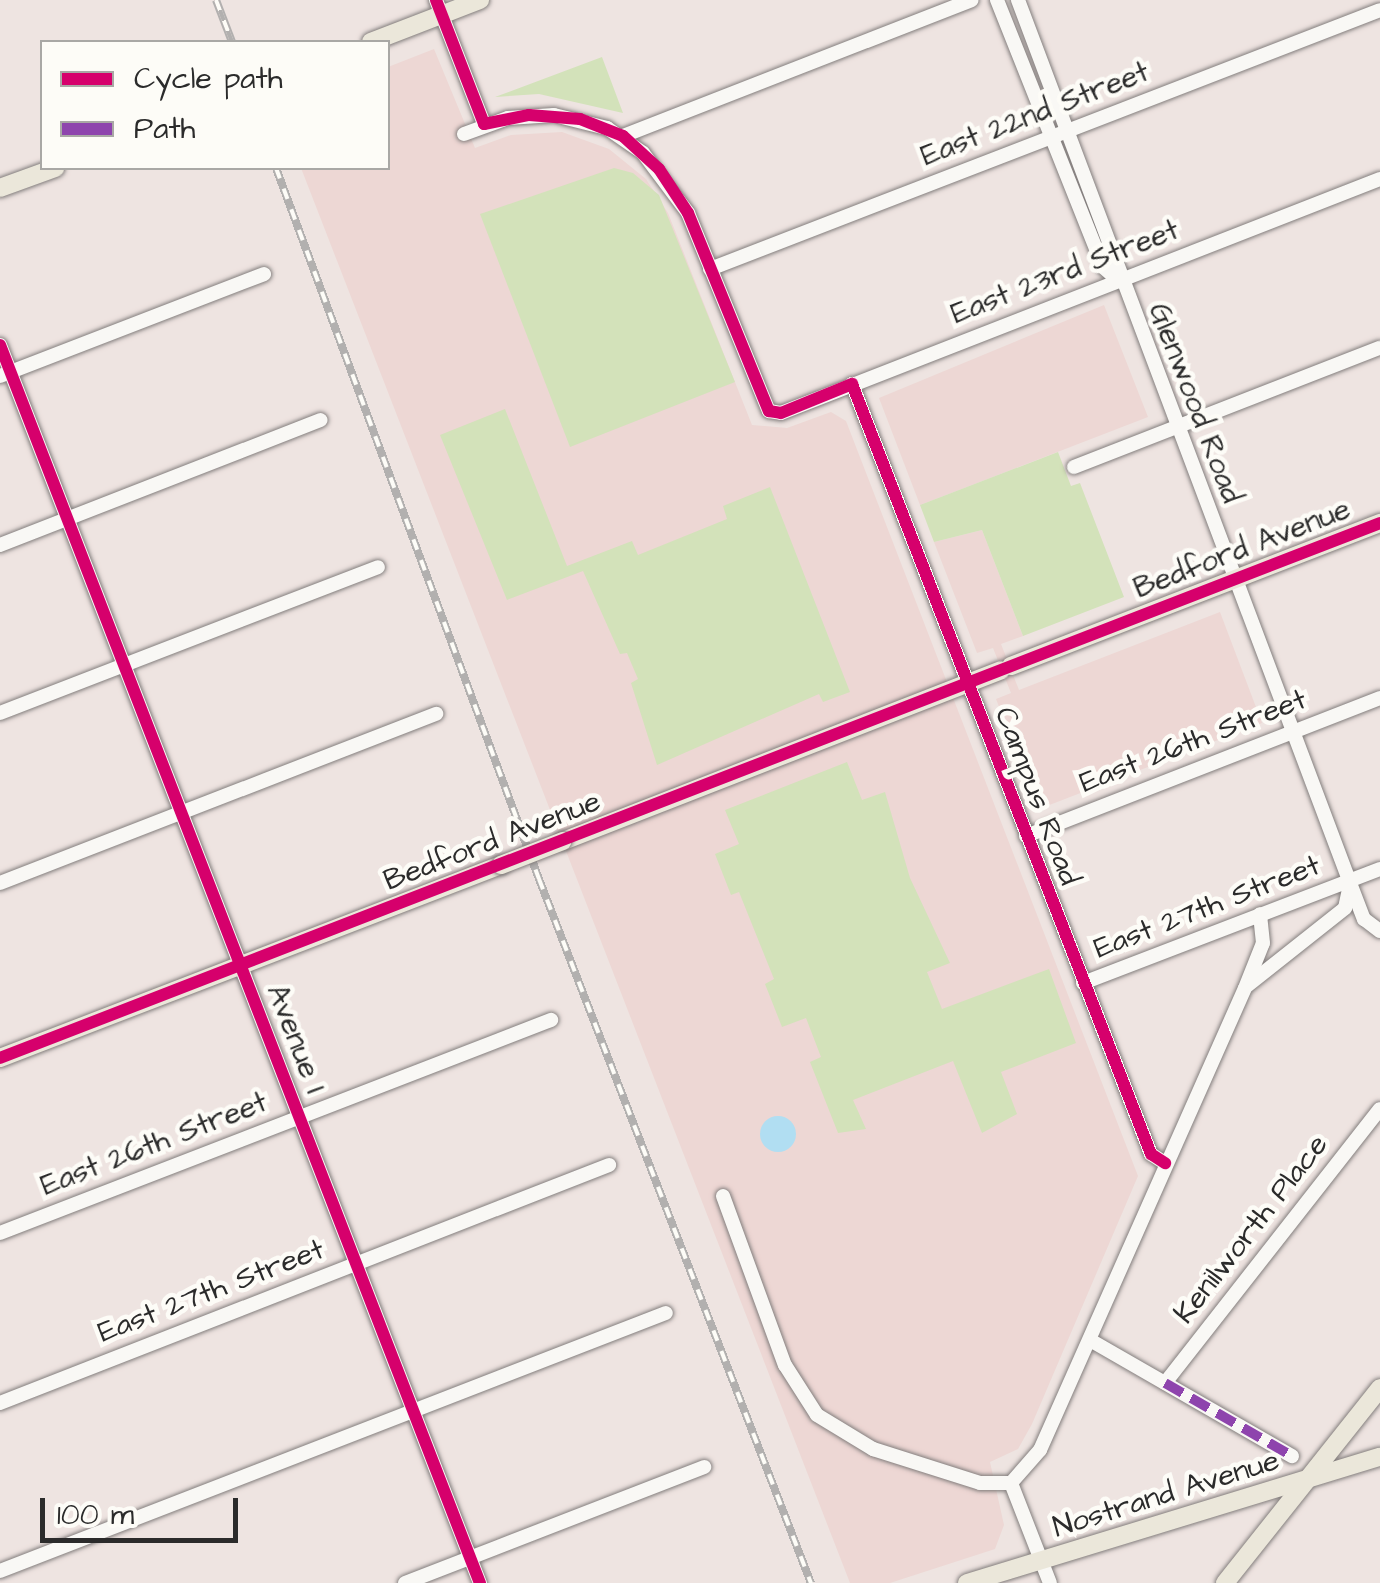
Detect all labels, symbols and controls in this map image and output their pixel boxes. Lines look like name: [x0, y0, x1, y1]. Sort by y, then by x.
legend: [40, 40, 390, 170]
street label: East 22nd Street: [916, 54, 1154, 174]
text: Cycle path: [134, 58, 283, 100]
text: Path: [134, 108, 195, 150]
street label: East 23rd Street: [946, 212, 1184, 332]
street label: Glenwood Road: [1140, 298, 1250, 508]
street label: Bedford Avenue: [1129, 491, 1355, 607]
street label: East 26th Street: [1075, 681, 1311, 801]
street label: Campus Road: [987, 702, 1087, 890]
street label: Bedford Avenue: [379, 783, 605, 899]
street label: East 27th Street: [1089, 847, 1325, 967]
street label: Avenue I: [259, 979, 333, 1099]
street label: East 26th Street: [36, 1084, 272, 1204]
street label: Kenilworth Place: [1166, 1127, 1336, 1331]
street label: East 27th Street: [93, 1231, 329, 1351]
street label: Nostrand Avenue: [1049, 1442, 1283, 1546]
scale bar: [45, 1478, 242, 1540]
text: 100 m: [57, 1494, 134, 1536]

